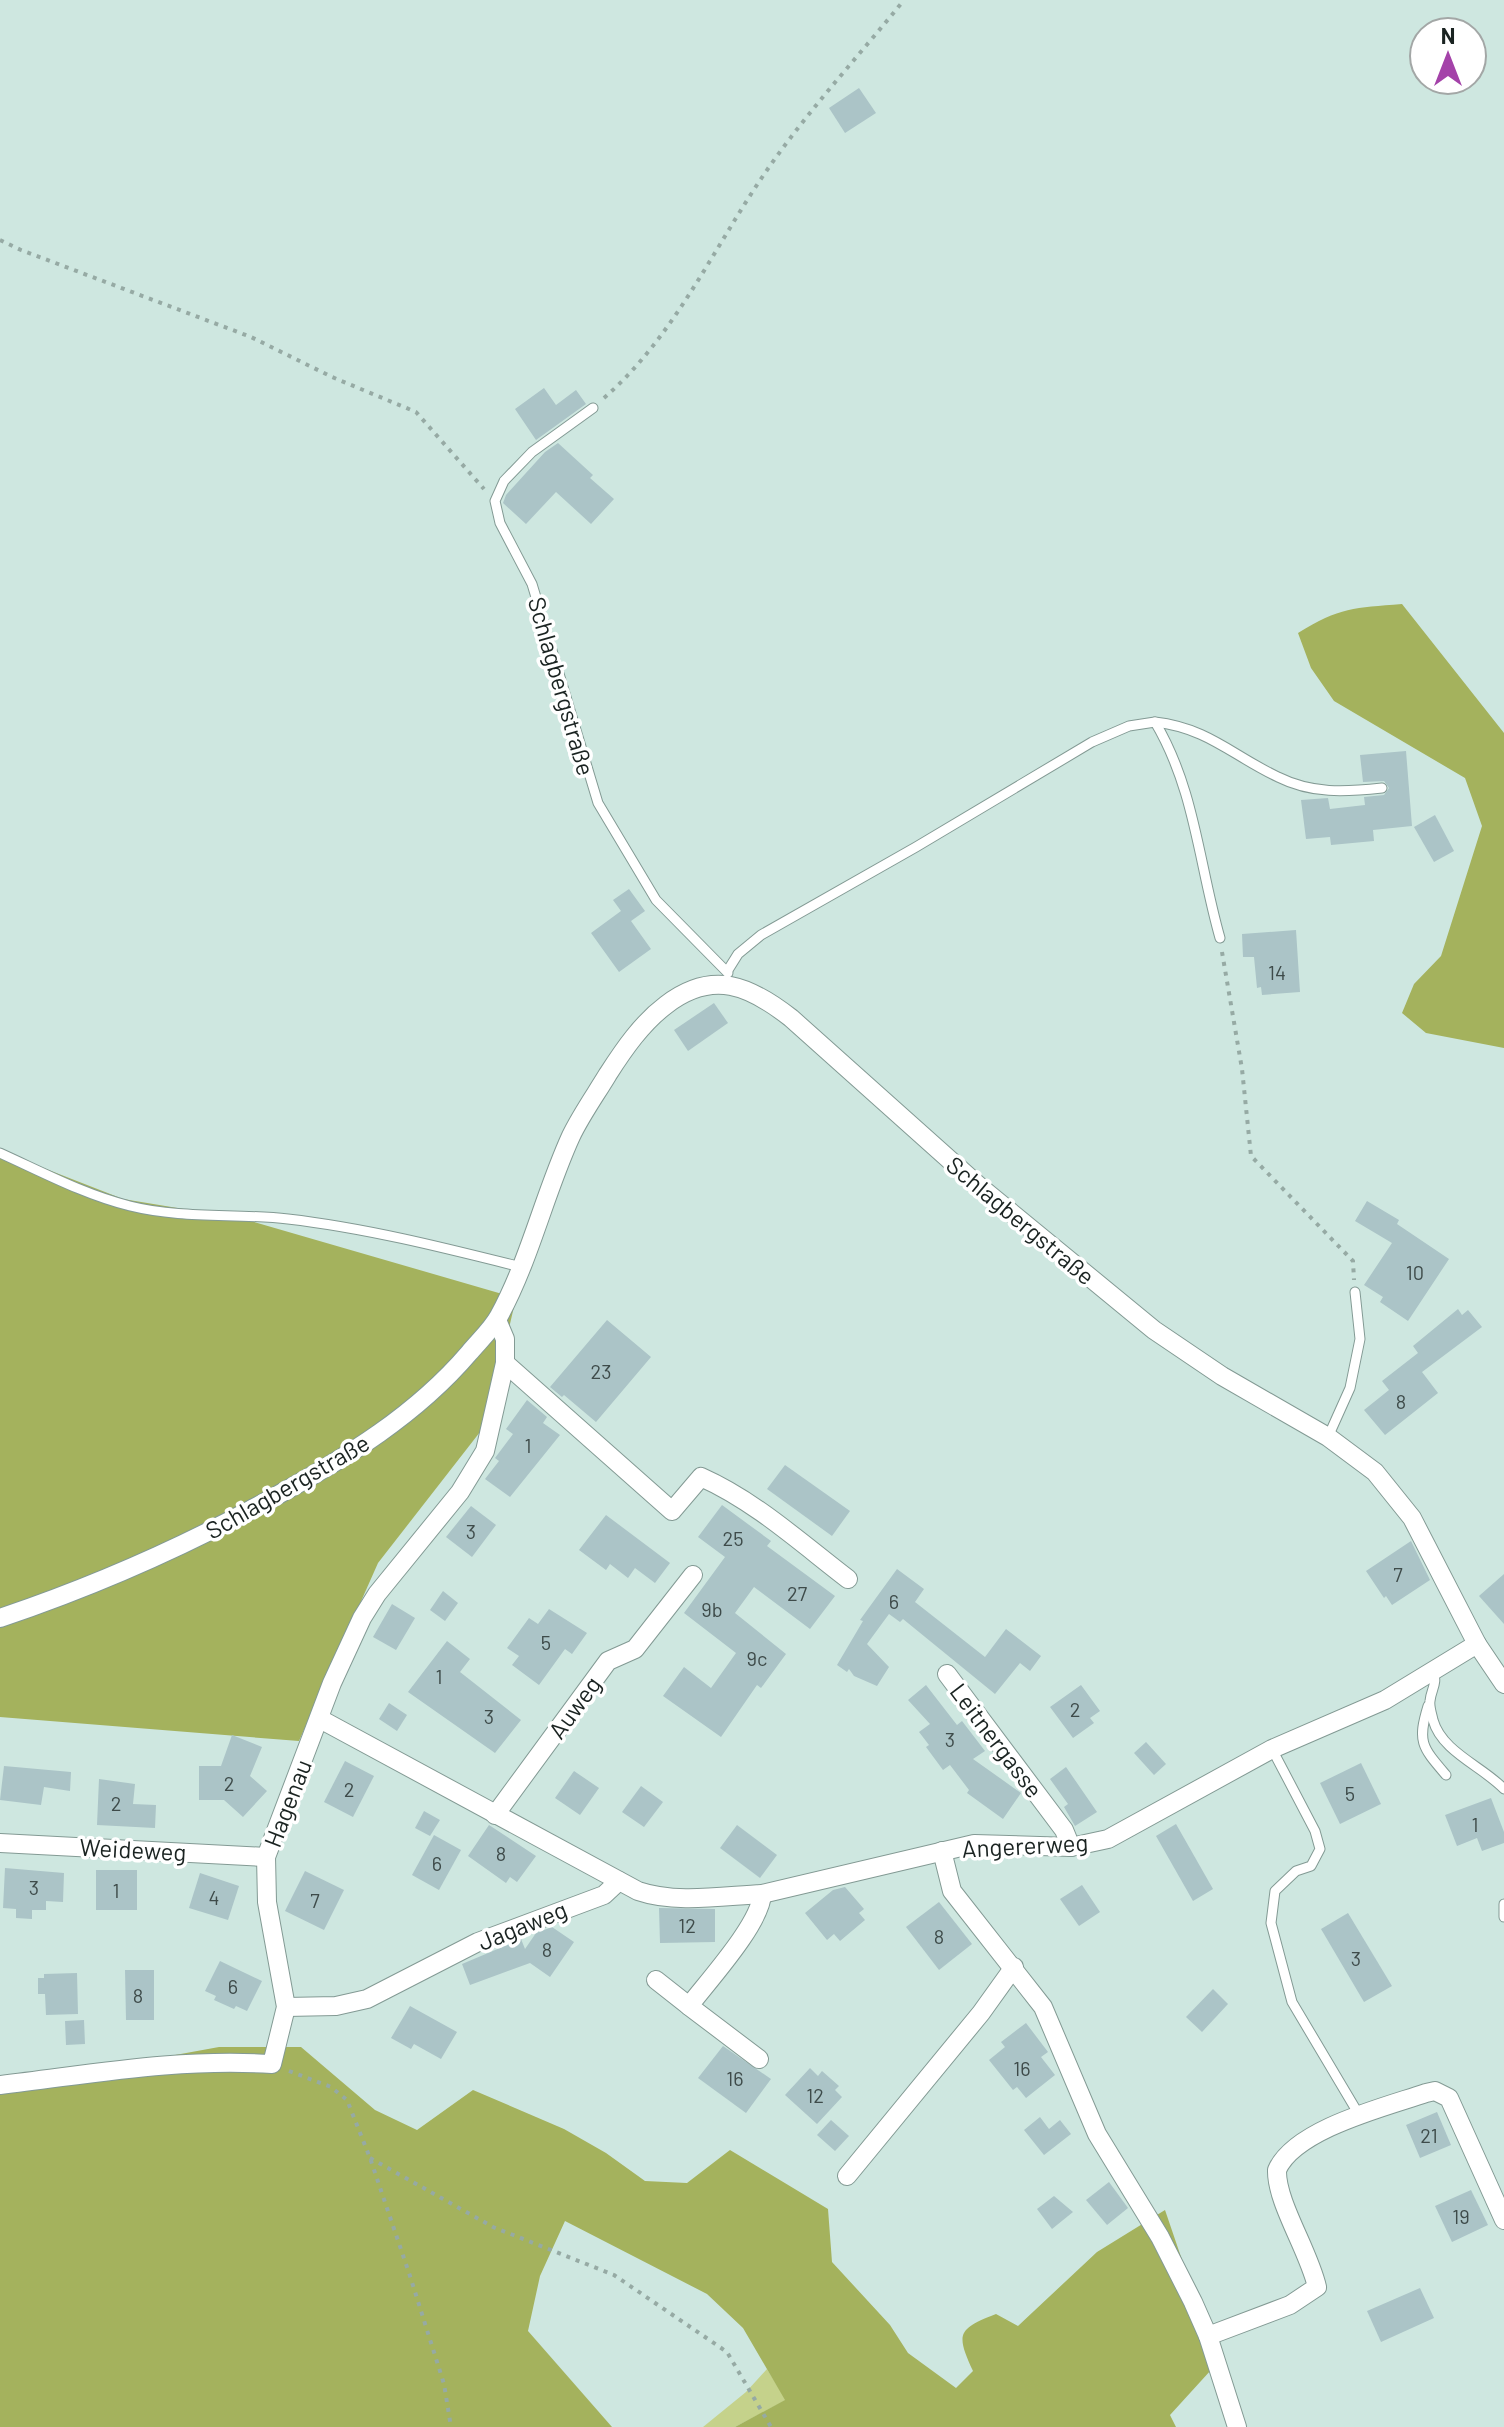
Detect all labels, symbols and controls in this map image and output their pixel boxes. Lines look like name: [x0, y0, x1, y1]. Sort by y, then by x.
north arrow: [1408, 16, 1488, 96]
text: N: [1441, 22, 1455, 48]
street label: Schlagbergstraße: [523, 593, 601, 779]
house number: 14: [1268, 960, 1286, 984]
street label: Schlagbergstraße: [941, 1150, 1101, 1290]
house number: 10: [1406, 1260, 1424, 1284]
house number: 23: [591, 1359, 611, 1383]
house number: 8: [1396, 1389, 1406, 1413]
street label: Schlagbergstraße: [200, 1427, 374, 1545]
house number: 1: [525, 1433, 532, 1457]
house number: 3: [466, 1519, 476, 1543]
house number: 25: [723, 1526, 744, 1550]
house number: 7: [1393, 1562, 1403, 1586]
house number: 27: [787, 1581, 808, 1605]
house number: 6: [889, 1589, 899, 1613]
house number: 9b: [701, 1597, 723, 1621]
house number: 5: [541, 1630, 551, 1654]
house number: 9c: [747, 1646, 767, 1670]
house number: 1: [436, 1664, 443, 1688]
street label: Auweg: [542, 1670, 606, 1744]
street label: Leitnergasse: [945, 1677, 1049, 1803]
house number: 2: [1070, 1697, 1080, 1721]
house number: 3: [484, 1704, 494, 1728]
house number: 3: [945, 1727, 955, 1751]
street label: Hagenau: [257, 1755, 317, 1851]
house number: 2: [224, 1771, 234, 1795]
house number: 2: [344, 1777, 354, 1801]
house number: 5: [1345, 1781, 1355, 1805]
house number: 2: [111, 1791, 121, 1815]
house number: 1: [1472, 1812, 1479, 1836]
street label: Angererweg: [961, 1827, 1089, 1863]
street label: Weideweg: [79, 1832, 187, 1866]
house number: 8: [496, 1841, 506, 1865]
house number: 6: [432, 1851, 442, 1875]
house number: 3: [29, 1875, 39, 1899]
house number: 1: [113, 1878, 120, 1902]
house number: 4: [208, 1885, 220, 1909]
house number: 7: [310, 1888, 320, 1912]
street label: Jagaweg: [473, 1894, 571, 1956]
house number: 12: [678, 1913, 696, 1937]
house number: 8: [934, 1924, 944, 1948]
house number: 8: [542, 1937, 552, 1961]
house number: 3: [1351, 1946, 1361, 1970]
house number: 6: [228, 1974, 238, 1998]
house number: 8: [133, 1983, 143, 2007]
house number: 16: [1013, 2056, 1031, 2080]
house number: 16: [726, 2066, 744, 2090]
house number: 12: [806, 2083, 824, 2107]
house number: 21: [1420, 2123, 1438, 2147]
house number: 19: [1452, 2204, 1470, 2228]

